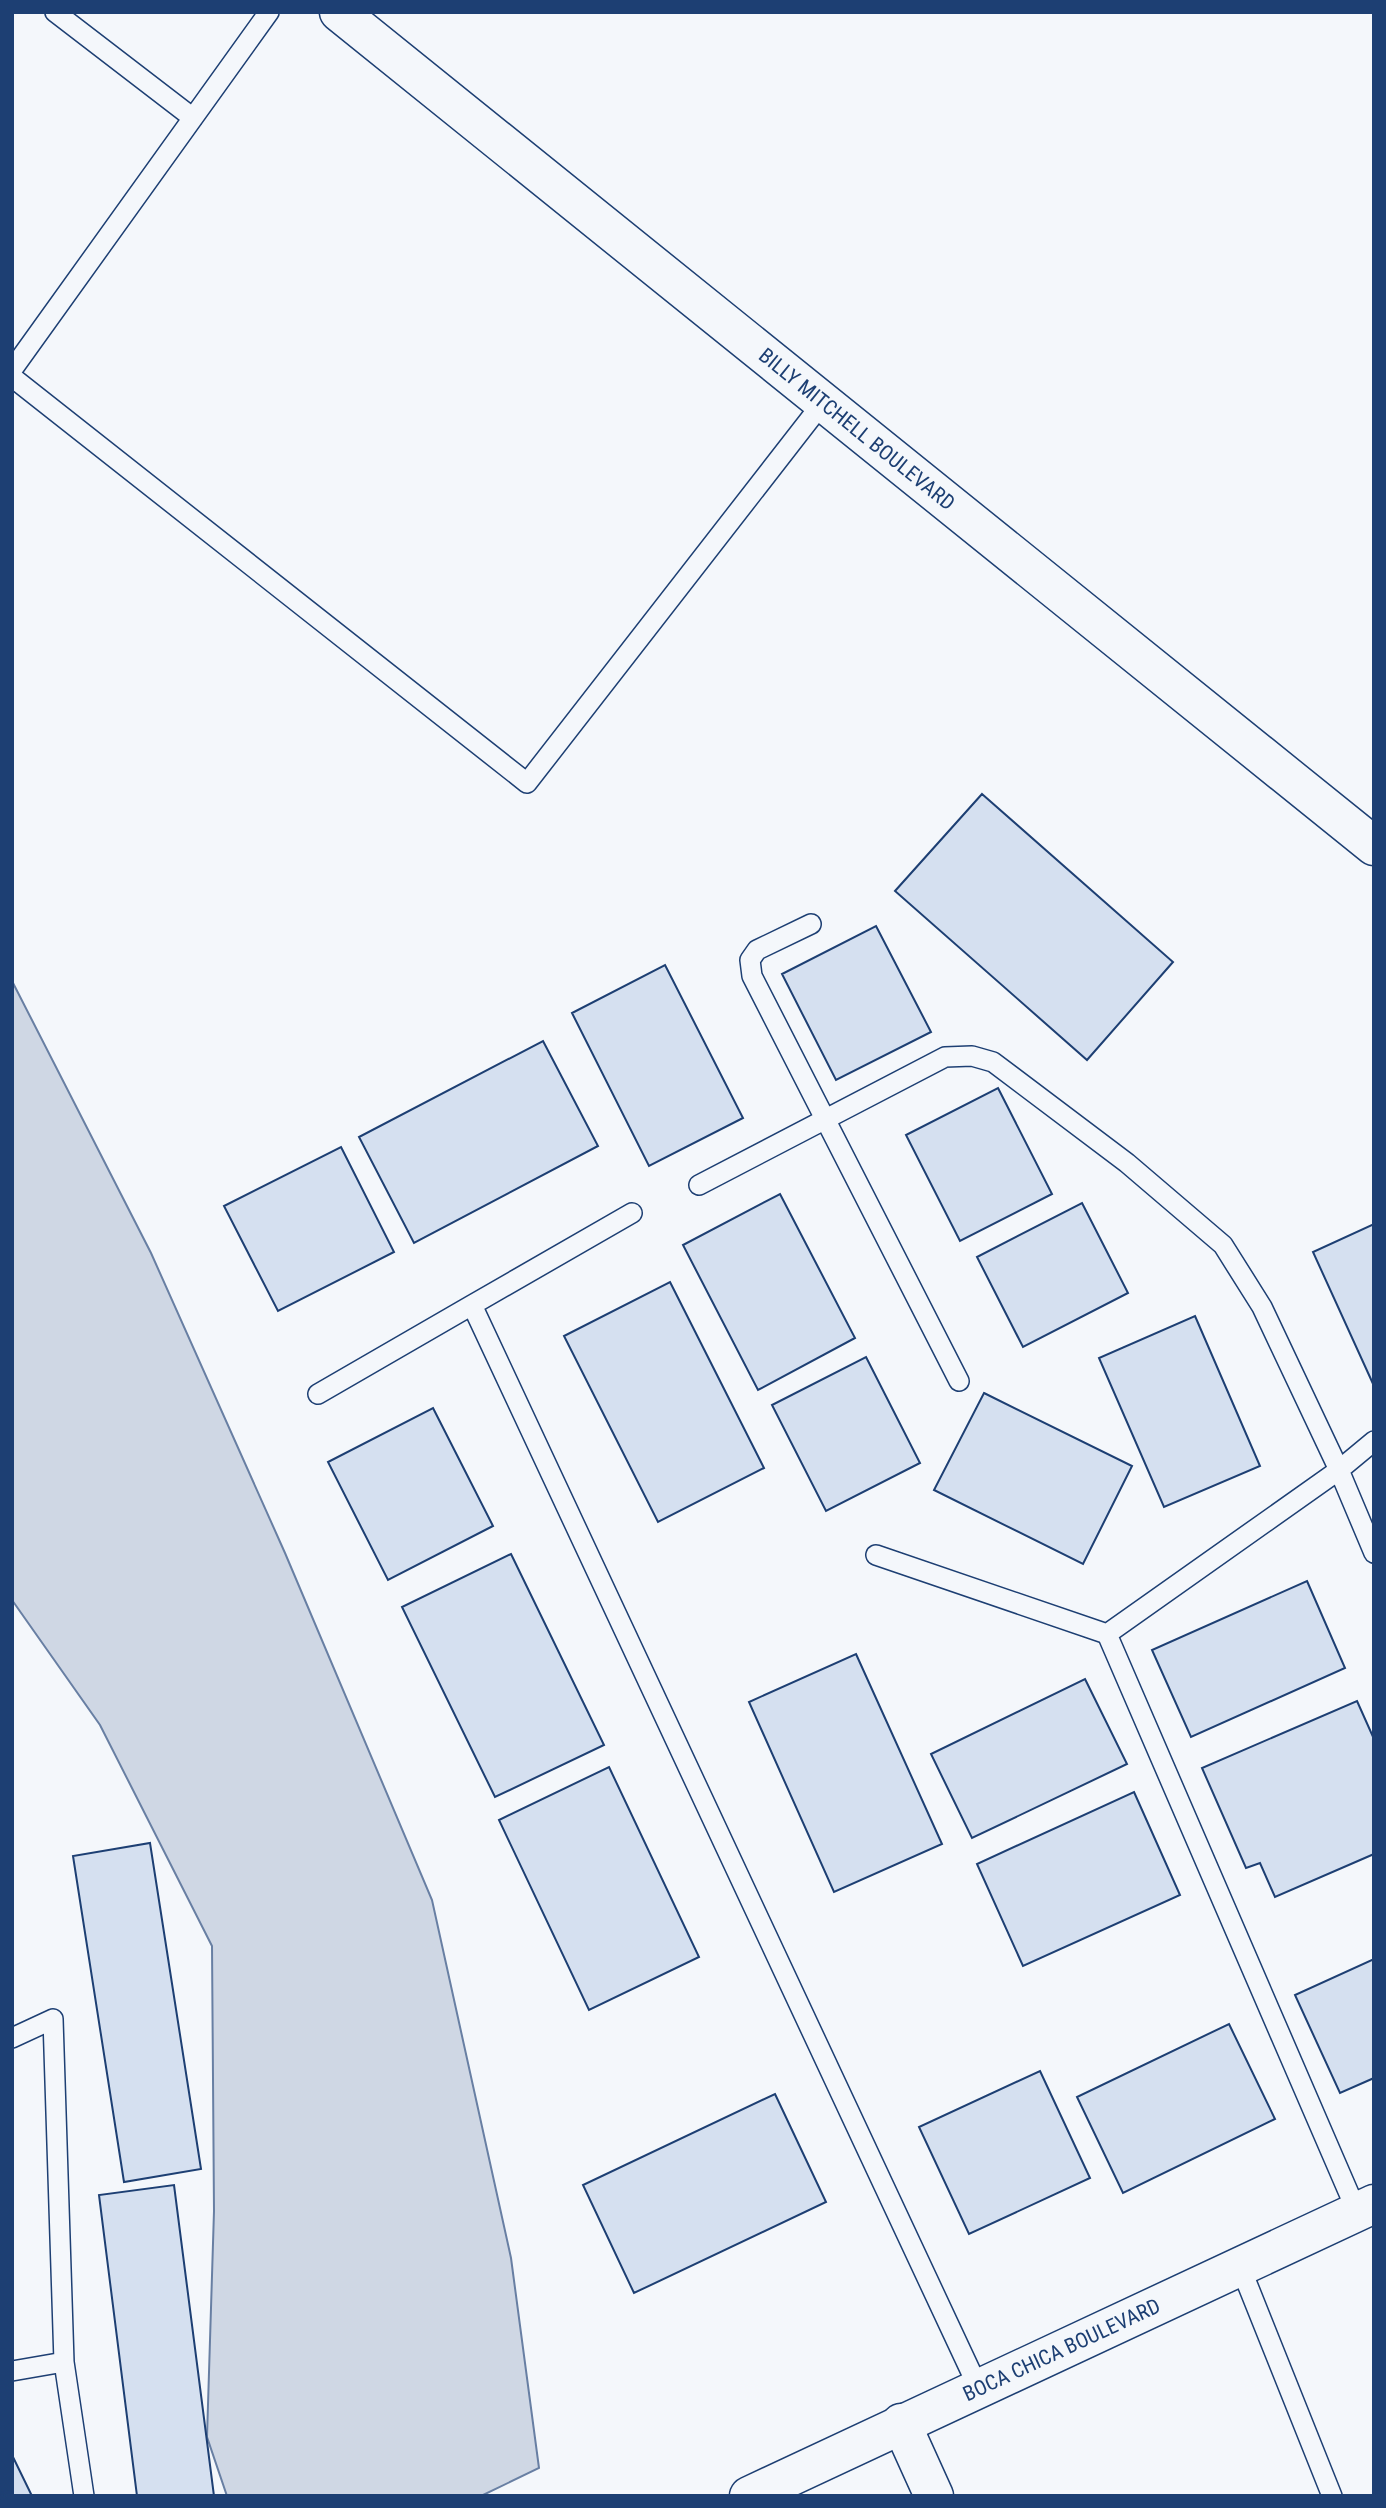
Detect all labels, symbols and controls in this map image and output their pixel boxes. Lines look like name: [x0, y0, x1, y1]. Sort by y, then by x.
street label: BILLY MITCHELL BOULEVARD: [754, 343, 960, 515]
street label: BOCA CHICA BOULEVARD: [959, 2294, 1164, 2406]

